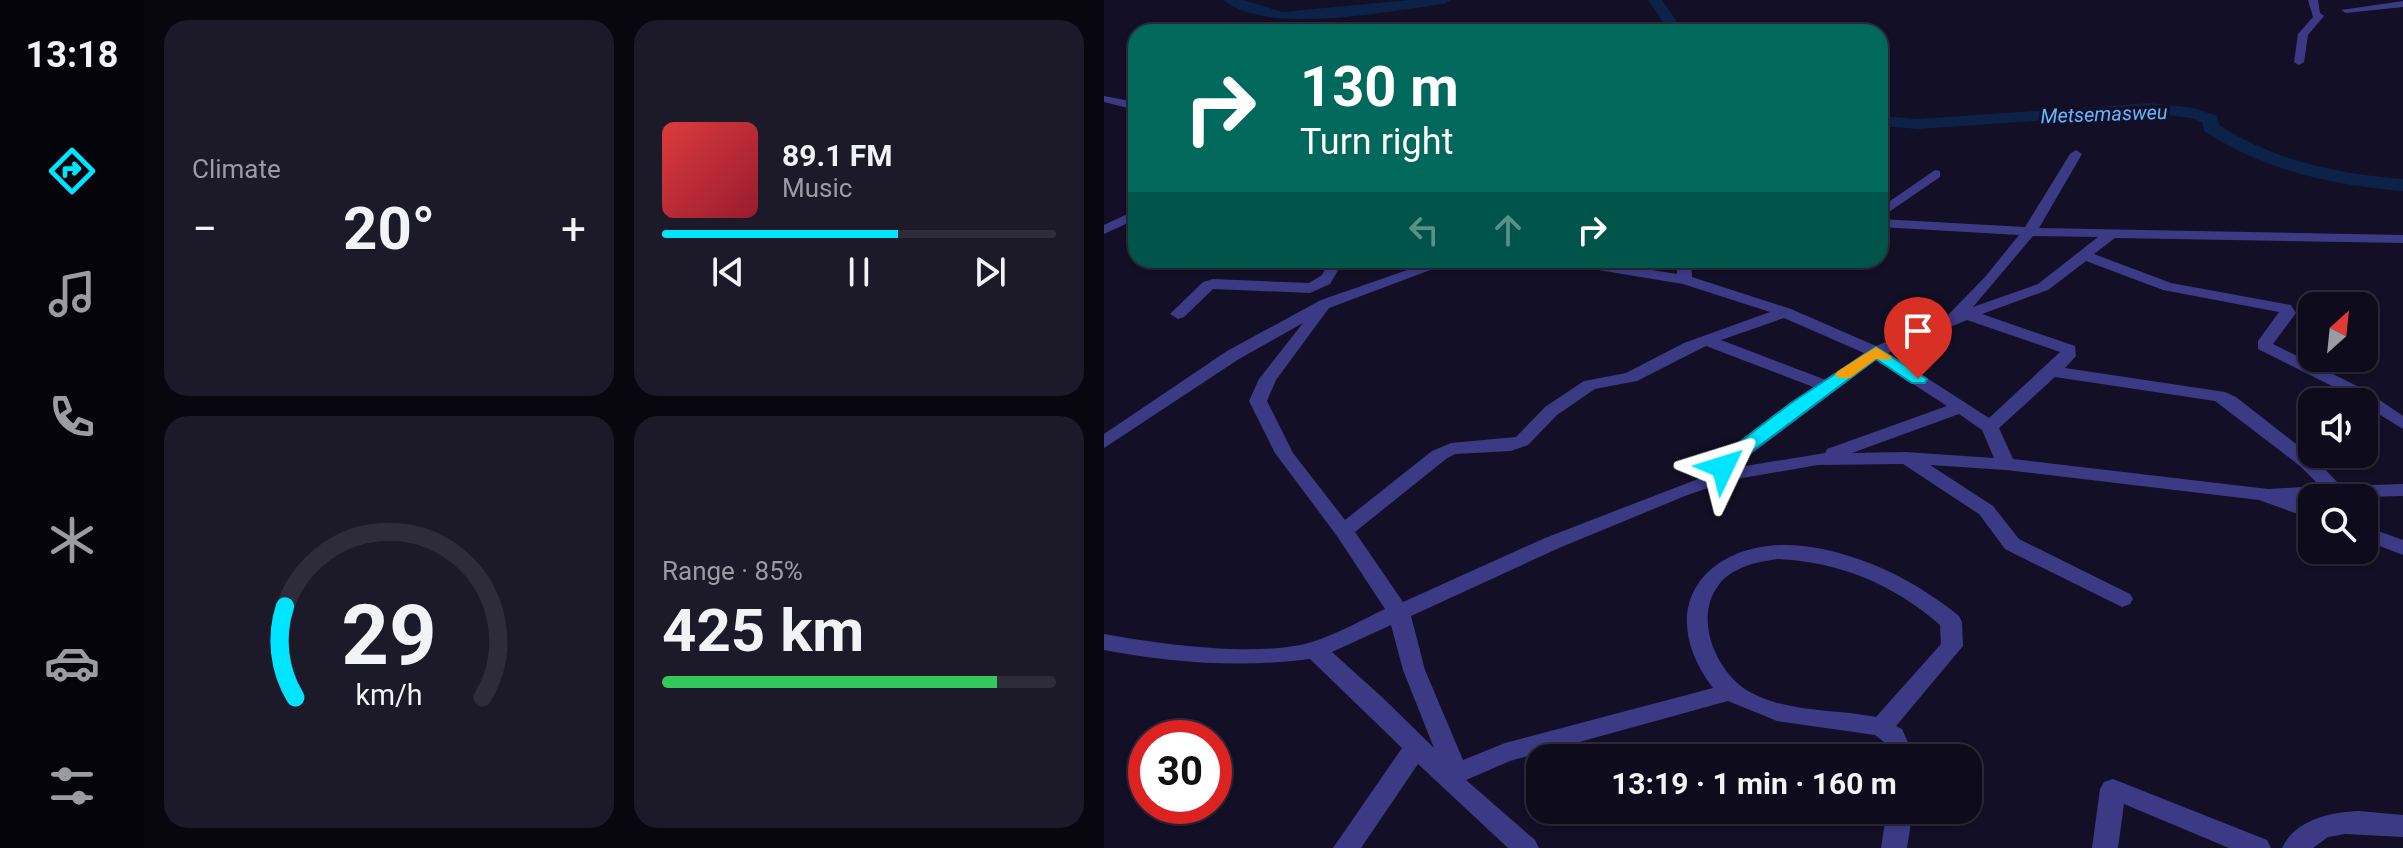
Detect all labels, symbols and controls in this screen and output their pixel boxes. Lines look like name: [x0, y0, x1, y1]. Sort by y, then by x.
text: 13:18: [26, 34, 118, 76]
text: 130 m: [1300, 54, 1459, 120]
icon: right: [1168, 56, 1272, 160]
water label: Metsemasweu: [2040, 100, 2168, 128]
text: Turn right: [1300, 121, 1453, 163]
text: 89.1 FM: [782, 138, 893, 173]
icon: directions: [44, 143, 100, 199]
text: Climate: [192, 154, 281, 184]
text: Music: [782, 173, 852, 203]
text: 20°: [343, 193, 435, 264]
text: −: [192, 203, 217, 255]
text: +: [561, 203, 586, 255]
icon: left: [1402, 208, 1446, 252]
icon: ahead: [1486, 208, 1530, 252]
icon: right: [1570, 208, 1614, 252]
icon: previous: [706, 250, 750, 294]
icon: pause: [837, 250, 881, 294]
icon: next: [968, 250, 1012, 294]
icon: music: [44, 266, 100, 322]
north arrow: [2298, 292, 2378, 372]
map controls: [2298, 292, 2378, 564]
pin: [1884, 297, 1952, 379]
icon: arrive: [1896, 309, 1940, 353]
button: sound: [2298, 388, 2378, 468]
icon: phone: [44, 389, 100, 445]
position arrow: [1681, 425, 1765, 509]
button: search: [2298, 484, 2378, 564]
icon: climate: [44, 512, 100, 568]
text: Range · 85%: [662, 556, 803, 586]
text: 29: [341, 587, 437, 684]
text: 425 km: [662, 595, 864, 666]
icon: car: [44, 635, 100, 691]
text: km/h: [355, 678, 423, 712]
speed limit sign: 30: [1128, 720, 1232, 824]
icon: filters: [44, 758, 100, 814]
text: 13:19 · 1 min · 160 m: [1611, 766, 1897, 801]

